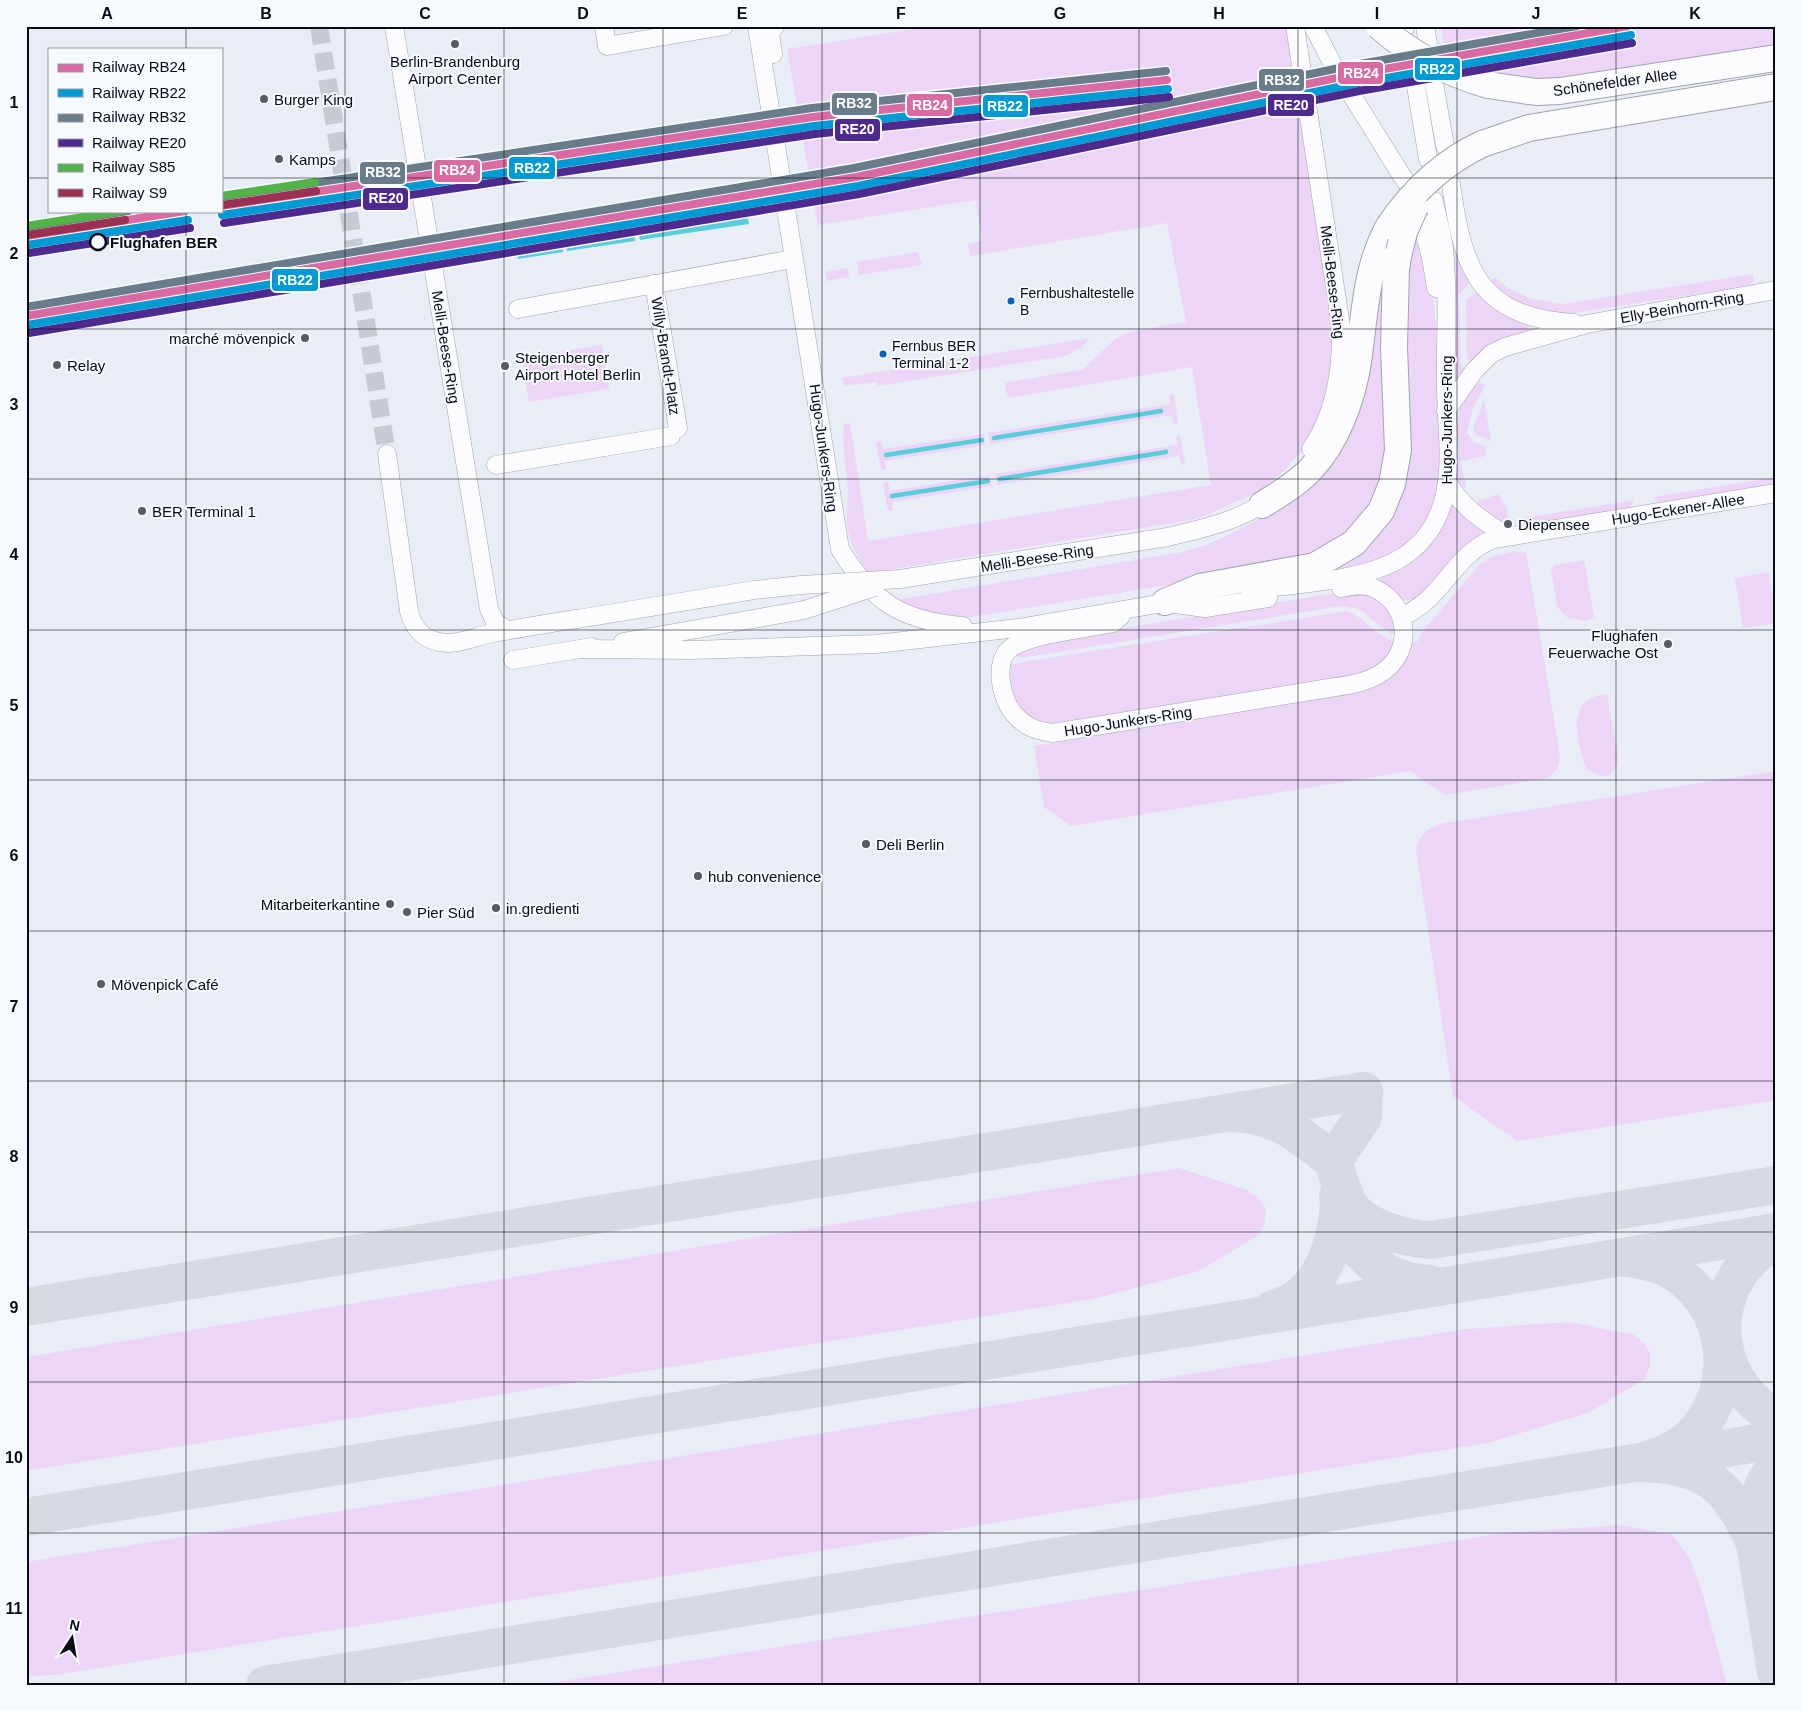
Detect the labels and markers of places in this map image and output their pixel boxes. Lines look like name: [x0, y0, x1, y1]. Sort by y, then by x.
marker: Berlin-Brandenburg Airport Center: [449, 38, 461, 50]
place label: Berlin-Brandenburg Airport Center: [390, 53, 520, 87]
place label: Burger King: [274, 91, 353, 108]
marker: Burger King: [258, 93, 270, 105]
place label: Kamps: [289, 151, 336, 168]
marker: Kamps: [273, 153, 285, 165]
marker: Flughafen BER: [89, 233, 107, 251]
place label: Flughafen BER: [110, 234, 218, 251]
place label: Fernbushaltestelle B: [1020, 285, 1135, 318]
marker: Fernbushaltestelle B: [1006, 296, 1016, 306]
place label: marché mövenpick: [169, 330, 295, 347]
marker: marché mövenpick: [299, 332, 311, 344]
place label: Fernbus BER Terminal 1-2: [892, 338, 976, 371]
place label: Steigenberger Airport Hotel Berlin: [515, 349, 641, 383]
marker: Fernbus BER Terminal 1-2: [878, 349, 888, 359]
place label: Relay: [67, 357, 106, 374]
marker: Relay: [51, 359, 63, 371]
marker: Steigenberger Airport Hotel Berlin: [499, 360, 511, 372]
place label: BER Terminal 1: [152, 503, 256, 520]
marker: BER Terminal 1: [136, 505, 148, 517]
place label: Diepensee: [1518, 516, 1590, 533]
marker: Diepensee: [1502, 518, 1514, 530]
place label: Flughafen Feuerwache Ost: [1548, 627, 1659, 661]
marker: Flughafen Feuerwache Ost: [1662, 638, 1674, 650]
place label: Deli Berlin: [876, 836, 944, 853]
marker: Deli Berlin: [860, 838, 872, 850]
place label: hub convenience: [708, 868, 821, 885]
marker: hub convenience: [692, 870, 704, 882]
place label: Mitarbeiterkantine: [261, 896, 380, 913]
marker: Mitarbeiterkantine: [384, 898, 396, 910]
place label: in.gredienti: [506, 900, 579, 917]
marker: in.gredienti: [490, 902, 502, 914]
place label: Pier Süd: [417, 904, 475, 921]
marker: Pier Süd: [401, 906, 413, 918]
place label: Mövenpick Café: [111, 976, 219, 993]
marker: Mövenpick Café: [95, 978, 107, 990]

